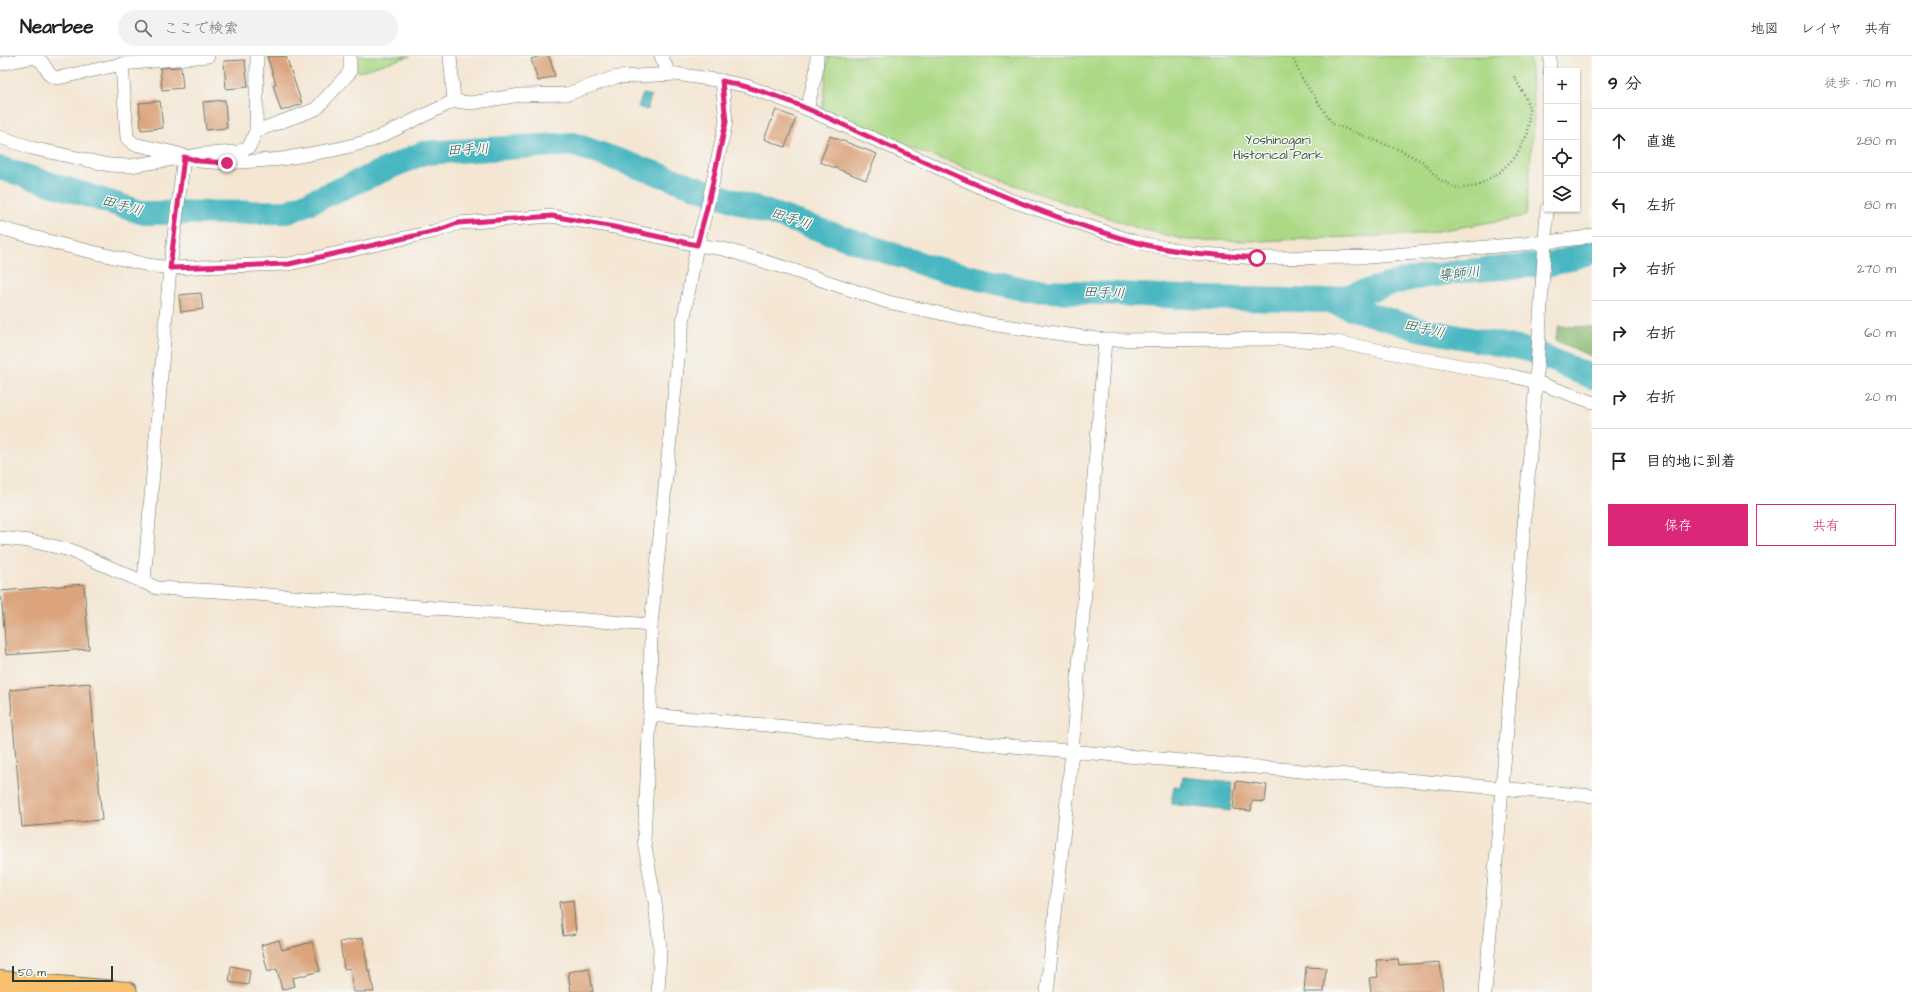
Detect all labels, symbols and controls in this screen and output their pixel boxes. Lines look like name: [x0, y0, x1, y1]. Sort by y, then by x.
search box: [118, 10, 398, 46]
text: Nearbee: [20, 14, 94, 41]
icon: search: [132, 17, 154, 39]
text: ここで検索: [164, 18, 239, 39]
text: 地図: [1751, 19, 1779, 39]
text: レイヤ: [1801, 19, 1842, 39]
text: 共有: [1864, 19, 1892, 39]
map controls: [1544, 68, 1580, 212]
button: +: [1544, 68, 1580, 104]
text: 9 分: [1608, 72, 1642, 96]
text: 徒歩 · 710 m: [1825, 74, 1896, 92]
button: −: [1544, 104, 1580, 140]
icon: ahead: [1608, 130, 1630, 152]
park label: Yoshinogari Historical Park: [1233, 131, 1323, 164]
text: 直進: [1646, 131, 1676, 152]
text: 280 m: [1857, 132, 1896, 150]
water label: 田手川: [447, 139, 489, 161]
button: locate: [1544, 140, 1580, 176]
route end: [218, 154, 236, 172]
button: layers: [1544, 176, 1580, 212]
water label: 田手川: [99, 191, 145, 221]
icon: left: [1608, 194, 1630, 216]
text: 左折: [1646, 195, 1676, 216]
text: 80 m: [1864, 196, 1896, 214]
water label: 田手川: [768, 203, 814, 235]
route start: [1248, 249, 1266, 267]
icon: right: [1608, 258, 1630, 280]
text: 右折: [1646, 259, 1676, 280]
text: 270 m: [1857, 260, 1896, 278]
water label: 導師川: [1437, 262, 1481, 286]
water label: 田手川: [1083, 282, 1125, 304]
water label: 田手川: [1401, 315, 1447, 343]
icon: right: [1608, 322, 1630, 344]
text: 右折: [1646, 323, 1676, 344]
text: 60 m: [1864, 324, 1896, 342]
icon: right: [1608, 386, 1630, 408]
text: 右折: [1646, 387, 1676, 408]
text: 20 m: [1865, 388, 1896, 406]
icon: arrive: [1608, 450, 1630, 472]
text: 目的地に到着: [1646, 451, 1736, 472]
button: 保存: [1608, 504, 1748, 546]
button: 共有: [1756, 504, 1896, 546]
scale bar: [12, 964, 113, 983]
text: 50 m: [18, 965, 46, 980]

